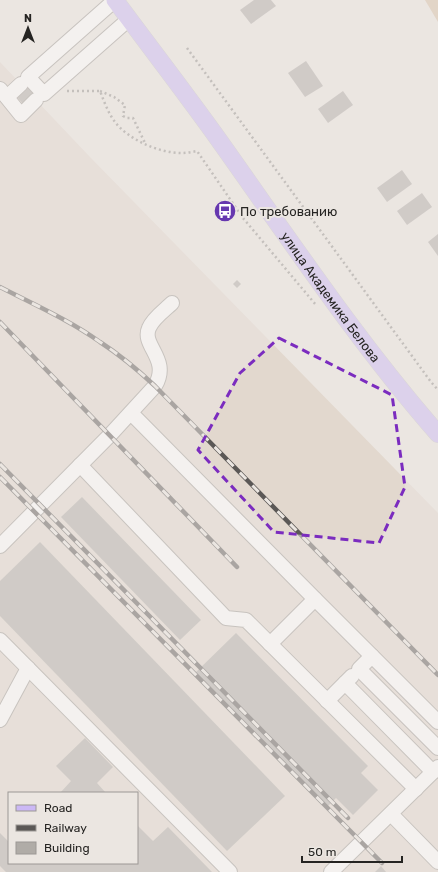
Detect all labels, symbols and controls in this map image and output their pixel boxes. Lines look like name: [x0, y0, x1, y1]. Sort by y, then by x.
north arrow: [8, 8, 48, 48]
text: N: [24, 12, 32, 25]
bus stop icon: По требованию: [212, 198, 238, 224]
place label: По требованию: [240, 204, 337, 219]
street label: улица Академика Белова: [278, 229, 383, 365]
legend: [8, 792, 138, 864]
text: Road: [44, 801, 72, 815]
text: Railway: [44, 821, 87, 835]
scale bar: [302, 838, 402, 864]
text: Building: [44, 841, 90, 855]
text: 50 m: [308, 845, 336, 859]

